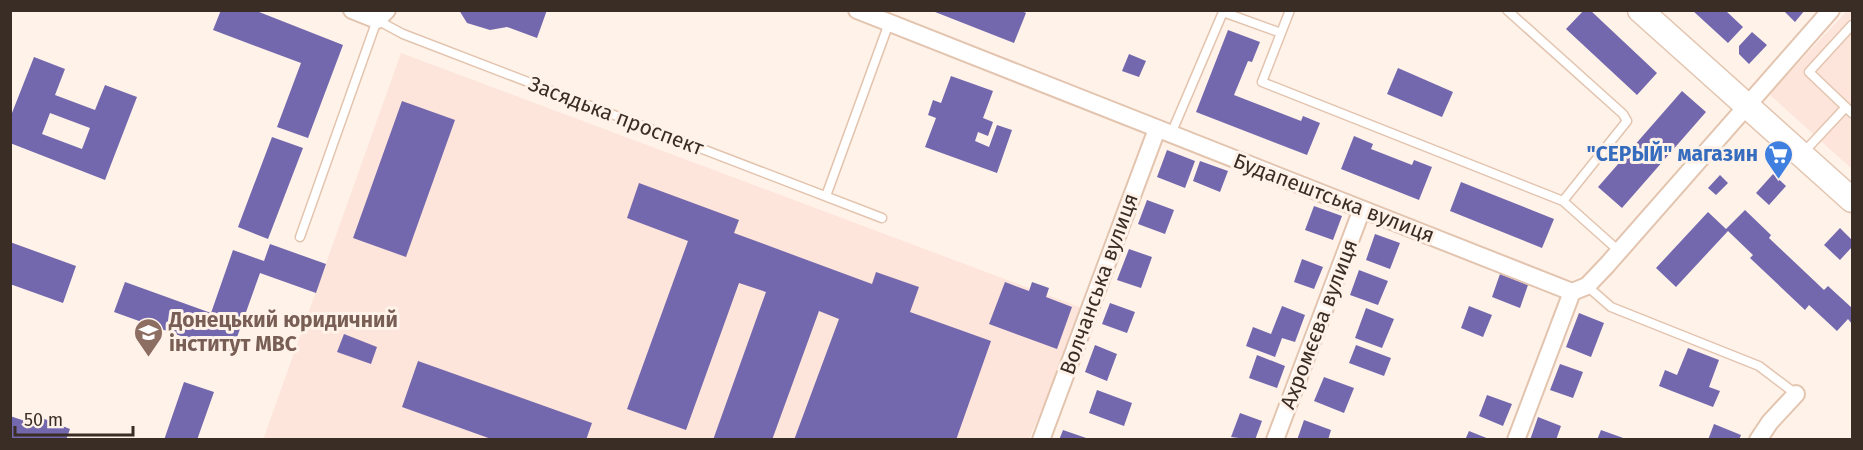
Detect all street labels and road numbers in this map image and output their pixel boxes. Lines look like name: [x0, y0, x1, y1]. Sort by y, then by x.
street label: Засядька проспект: [525, 71, 708, 162]
street label: Будапештська вулиця: [1230, 148, 1438, 248]
street label: Волчанська вулиця: [1054, 190, 1144, 378]
street label: Ахромєєва вулиця: [1275, 235, 1363, 413]

